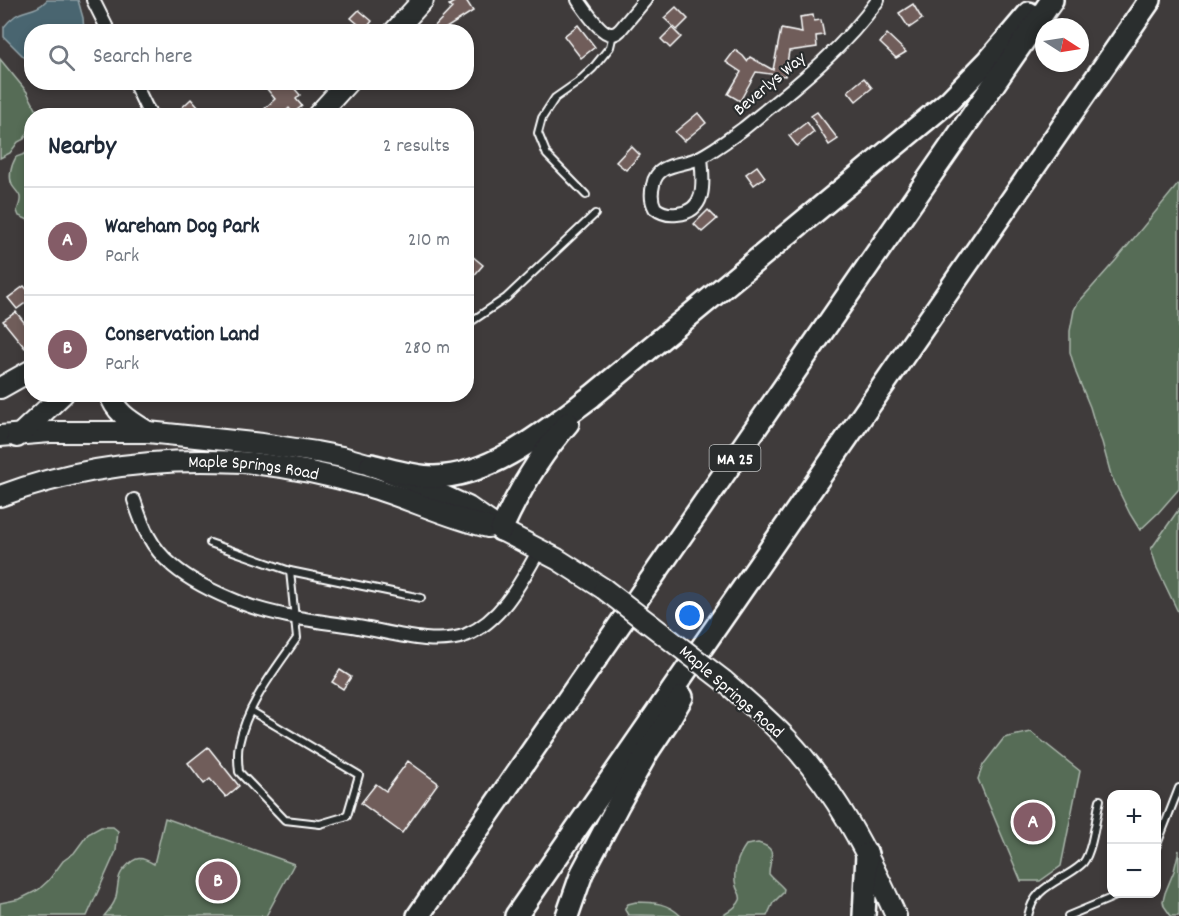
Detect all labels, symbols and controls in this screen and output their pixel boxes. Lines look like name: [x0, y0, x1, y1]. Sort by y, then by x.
north arrow: [1035, 18, 1089, 72]
search box: [24, 24, 474, 90]
icon: search: [45, 41, 78, 74]
text: Search here: [93, 42, 192, 73]
street label: Beverlys Way: [729, 47, 813, 123]
text: Nearby: [48, 129, 116, 166]
text: 2 results: [383, 133, 450, 161]
text: Wareham Dog Park: [105, 212, 260, 243]
text: A: [62, 227, 73, 255]
text: 210 m: [408, 227, 450, 255]
text: Park: [105, 243, 139, 271]
text: Conservation Land: [105, 320, 259, 351]
text: B: [63, 335, 72, 363]
text: 280 m: [404, 335, 450, 363]
text: Park: [105, 351, 139, 379]
road number: MA 25: [710, 445, 760, 471]
street label: Maple Springs Road: [188, 451, 321, 488]
your location: [675, 601, 704, 630]
street label: Maple Springs Road: [673, 640, 788, 745]
map controls: [1107, 790, 1161, 898]
button: +: [1107, 790, 1161, 844]
pin: A: [1014, 800, 1052, 844]
button: −: [1107, 844, 1161, 898]
pin: B: [198, 858, 238, 904]

